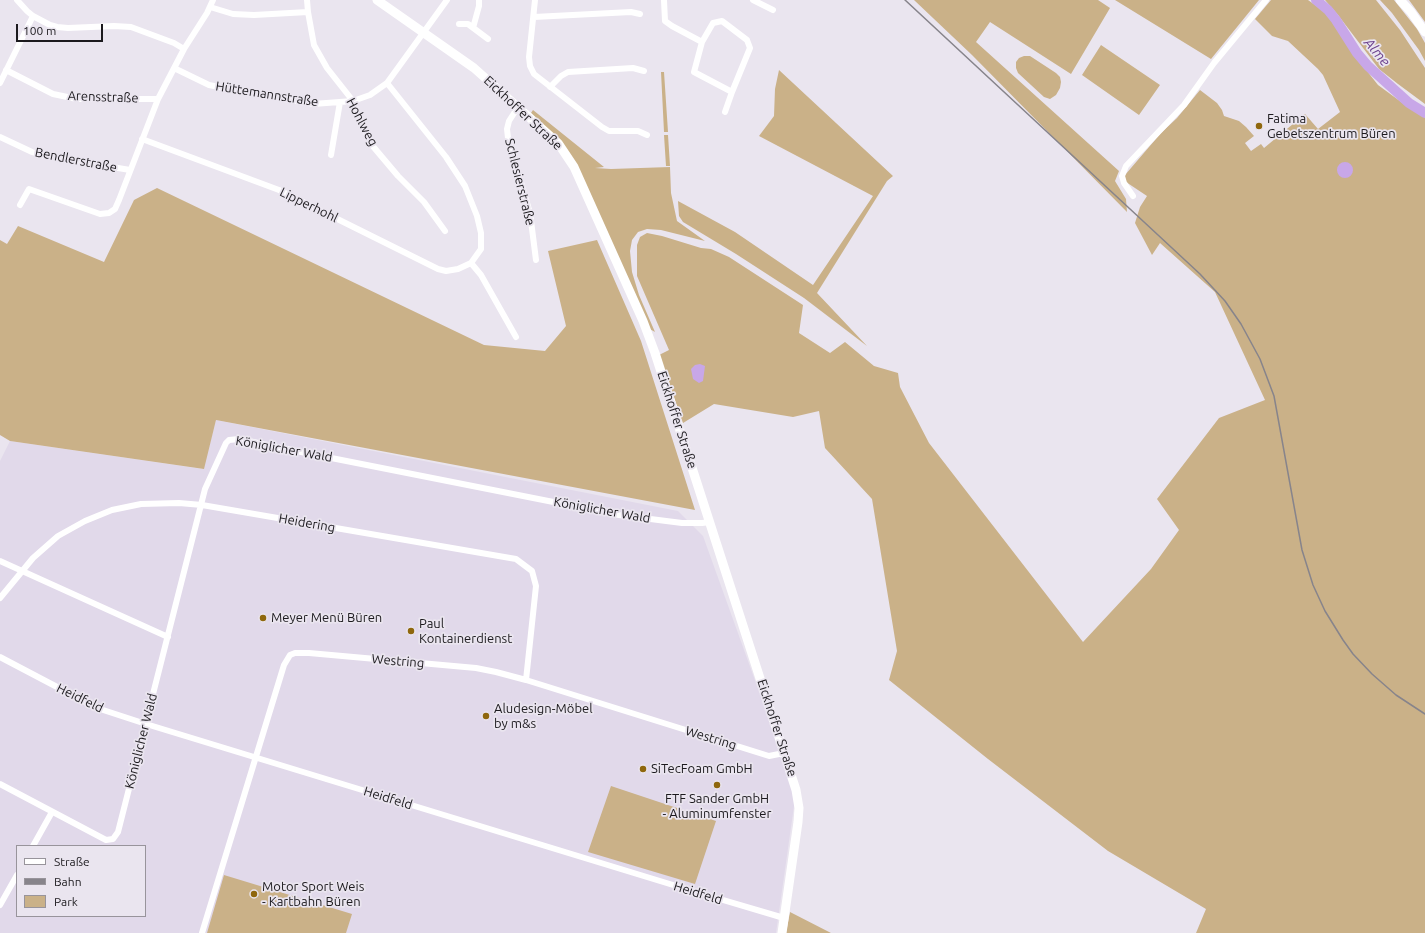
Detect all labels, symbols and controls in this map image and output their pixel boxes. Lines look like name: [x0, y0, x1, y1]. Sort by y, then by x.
scale bar: [18, 16, 105, 42]
text: 100 m: [23, 24, 56, 37]
water label: Alme: [1360, 35, 1394, 69]
street label: Eickhoffer Straße: [481, 73, 565, 153]
street label: Hüttemannstraße: [214, 78, 320, 110]
street label: Arensstraße: [67, 88, 139, 106]
street label: Hohlweg: [343, 95, 381, 149]
place label: Fatima Gebetszentrum Büren: [1267, 111, 1396, 142]
marker: Fatima Gebetszentrum Büren: [1254, 121, 1264, 131]
street label: Schlesierstraße: [502, 137, 538, 227]
street label: Bendlerstraße: [34, 144, 118, 176]
street label: Lipperhohl: [277, 184, 341, 226]
street label: Eickhoffer Straße: [654, 369, 700, 471]
street label: Königlicher Wald: [234, 433, 334, 465]
street label: Königlicher Wald: [552, 494, 652, 526]
street label: Heidering: [277, 510, 337, 536]
place label: Meyer Menü Büren: [271, 610, 382, 626]
marker: Meyer Menü Büren: [258, 613, 268, 623]
place label: Paul Kontainerdienst: [419, 616, 512, 647]
marker: Paul Kontainerdienst: [406, 626, 416, 636]
street label: Westring: [371, 651, 425, 671]
street label: Eickhoffer Straße: [754, 677, 800, 779]
street label: Heidfeld: [54, 680, 106, 716]
street label: Königlicher Wald: [122, 692, 160, 790]
place label: Aludesign-Möbel by m&s: [494, 701, 593, 732]
marker: Aludesign-Möbel by m&s: [481, 711, 491, 721]
street label: Westring: [684, 723, 738, 753]
place label: SiTecFoam GmbH: [651, 761, 753, 777]
marker: SiTecFoam GmbH: [638, 764, 648, 774]
marker: FTF Sander GmbH - Aluminumfenster: [712, 780, 722, 790]
street label: Heidfeld: [362, 783, 414, 813]
place label: FTF Sander GmbH - Aluminumfenster: [663, 791, 771, 822]
legend: [16, 845, 146, 917]
text: Straße: [54, 855, 90, 868]
text: Bahn: [54, 875, 82, 888]
street label: Heidfeld: [672, 878, 724, 908]
place label: Motor Sport Weis - Kartbahn Büren: [262, 879, 364, 910]
marker: Motor Sport Weis - Kartbahn Büren: [249, 889, 259, 899]
text: Park: [54, 895, 78, 908]

